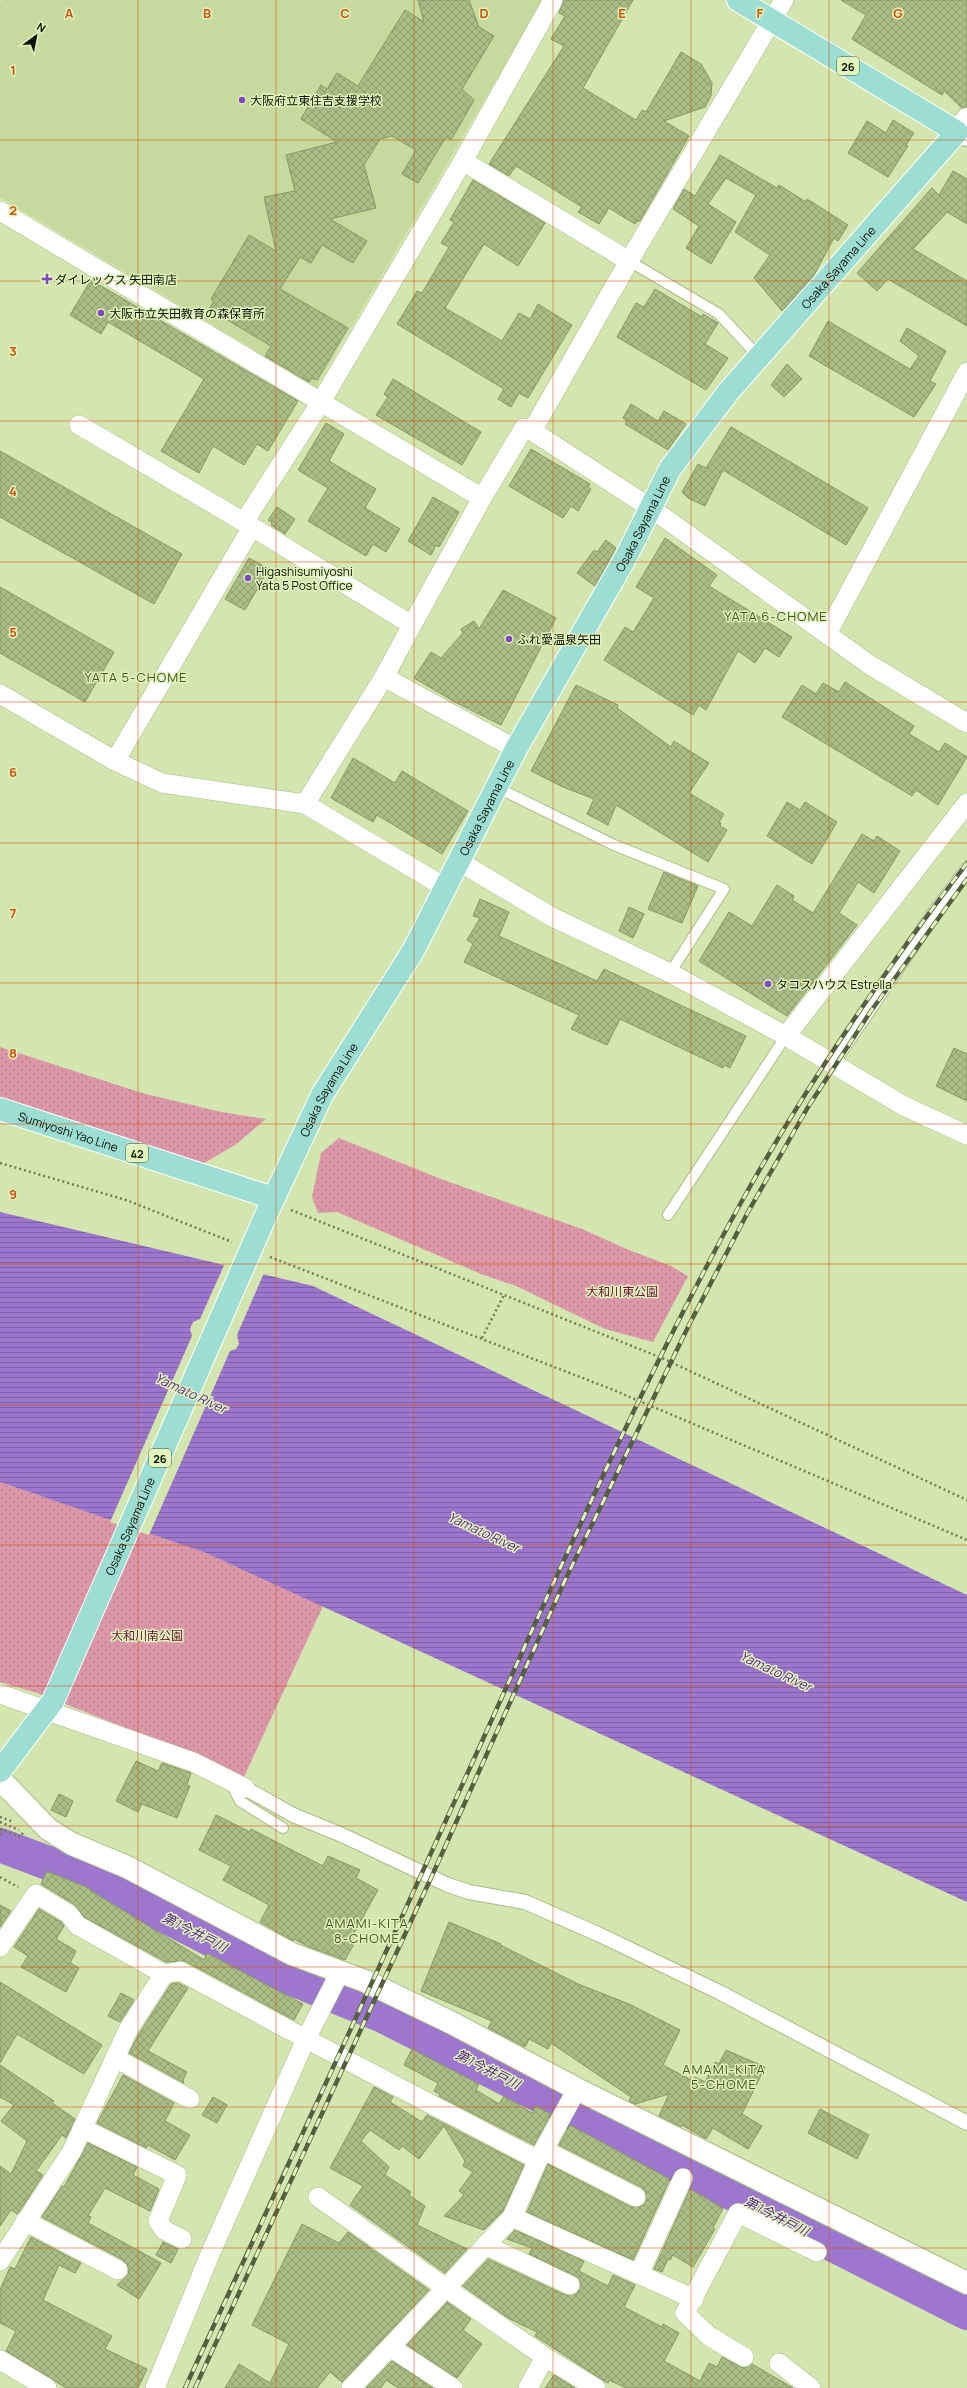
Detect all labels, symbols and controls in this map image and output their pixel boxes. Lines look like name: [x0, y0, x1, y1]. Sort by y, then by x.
text: A: [65, 4, 74, 22]
text: B: [203, 4, 211, 22]
text: C: [340, 4, 350, 22]
text: D: [479, 4, 489, 22]
text: E: [618, 4, 626, 22]
text: F: [757, 4, 764, 22]
text: G: [893, 4, 903, 22]
north arrow: [16, 16, 56, 56]
text: N: [34, 19, 49, 36]
road number: 26: [837, 57, 859, 75]
text: 1: [10, 61, 16, 79]
place label: 大阪府立東住吉支援学校: [250, 92, 382, 109]
marker: 大阪府立東住吉支援学校: [237, 95, 247, 105]
text: 2: [9, 201, 17, 219]
street label: Osaka Sayama Line: [797, 222, 879, 312]
place label: ダイレックス 矢田南店: [55, 271, 177, 288]
marker: ダイレックス 矢田南店: [42, 274, 52, 284]
place label: 大阪市立矢田教育の森保育所: [109, 305, 265, 322]
marker: 大阪市立矢田教育の森保育所: [96, 308, 106, 318]
text: 3: [9, 342, 17, 360]
street label: Osaka Sayama Line: [611, 473, 674, 575]
text: 4: [9, 482, 17, 500]
place label: Higashisumiyoshi Yata 5 Post Office: [256, 563, 353, 594]
marker: Higashisumiyoshi Yata 5 Post Office: [243, 573, 253, 583]
district label: YATA 6-CHOME: [724, 607, 828, 625]
text: 5: [9, 623, 17, 641]
place label: ふれ愛温泉矢田: [517, 631, 601, 648]
marker: ふれ愛温泉矢田: [504, 634, 514, 644]
district label: YATA 5-CHOME: [84, 668, 188, 686]
street label: Osaka Sayama Line: [455, 757, 518, 858]
text: 6: [9, 763, 17, 781]
text: 7: [10, 904, 17, 922]
place label: タコスハウス Estrella: [776, 976, 892, 993]
marker: タコスハウス Estrella: [763, 979, 773, 989]
street label: Osaka Sayama Line: [295, 1039, 361, 1140]
text: 8: [9, 1044, 17, 1062]
street label: Sumiyoshi Yao Line: [16, 1107, 121, 1156]
road number: 42: [126, 1144, 148, 1162]
text: 9: [9, 1185, 17, 1203]
park label: 大和川東公園: [586, 1283, 658, 1300]
water label: Yamato River: [152, 1369, 232, 1418]
road number: 26: [149, 1449, 171, 1467]
street label: Osaka Sayama Line: [101, 1474, 159, 1578]
water label: Yamato River: [445, 1508, 525, 1557]
park label: 大和川南公園: [111, 1627, 183, 1644]
water label: Yamato River: [737, 1647, 817, 1696]
water label: 第1今井戸川: [160, 1908, 232, 1957]
district label: AMAMI-KITA 8-CHOME: [325, 1914, 409, 1947]
water label: 第1今井戸川: [453, 2045, 525, 2094]
district label: AMAMI-KITA 5-CHOME: [682, 2060, 766, 2093]
water label: 第1今井戸川: [742, 2192, 814, 2241]

